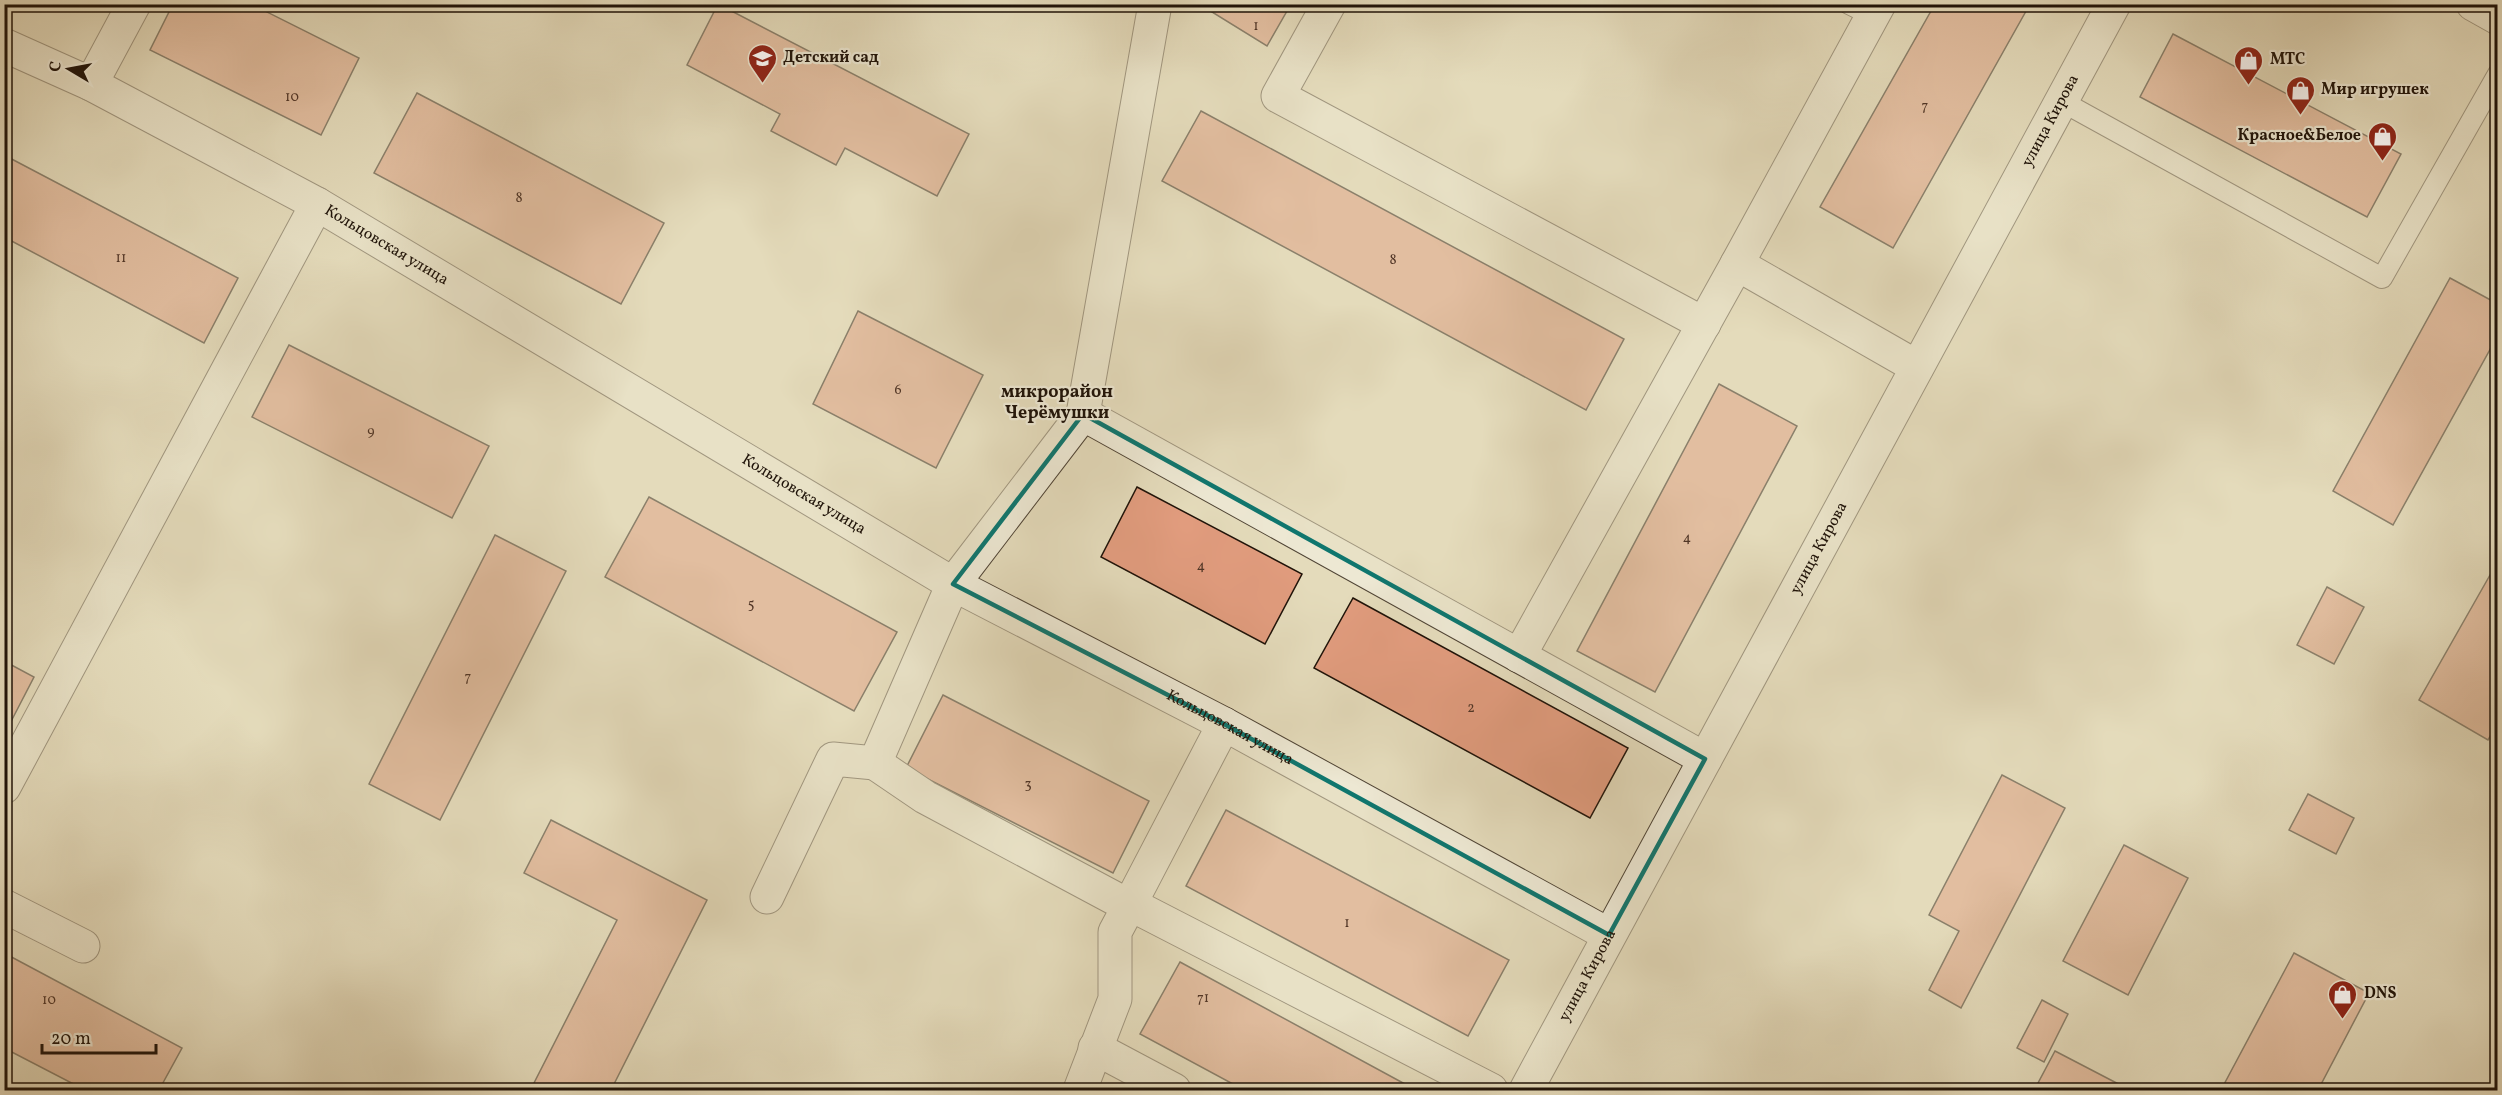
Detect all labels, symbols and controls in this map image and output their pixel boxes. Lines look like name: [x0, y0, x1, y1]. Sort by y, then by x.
house number: 1: [1253, 17, 1259, 36]
north arrow: [39, 39, 99, 99]
school or university icon: Детский сад: [746, 42, 778, 84]
shop icon: МТС: [2233, 44, 2265, 86]
place label: Детский сад: [783, 47, 879, 69]
place label: МТС: [2270, 49, 2305, 71]
text: С: [44, 60, 68, 74]
street label: улица Кирова: [2017, 71, 2085, 171]
shop icon: Мир игрушек: [2284, 74, 2316, 116]
place label: Мир игрушек: [2321, 79, 2429, 101]
house number: 10: [285, 88, 299, 107]
house number: 7: [1922, 97, 1929, 116]
shop icon: Красное&Белое: [2366, 120, 2398, 162]
place label: Красное&Белое: [2237, 125, 2361, 147]
house number: 8: [515, 189, 523, 208]
street label: Кольцовская улица: [320, 200, 453, 291]
house number: 11: [116, 249, 126, 268]
house number: 8: [1389, 251, 1397, 270]
district label: микрорайон Черёмушки: [1001, 380, 1113, 426]
house number: 6: [894, 381, 902, 400]
house number: 9: [367, 422, 375, 441]
street label: Кольцовская улица: [737, 449, 870, 540]
street label: улица Кирова: [1785, 498, 1853, 598]
house number: 4: [1683, 529, 1691, 548]
house number: 4: [1197, 557, 1205, 576]
house number: 5: [748, 595, 754, 614]
house number: 7: [465, 668, 472, 687]
street label: Кольцовская улица: [1162, 685, 1297, 771]
house number: 2: [1467, 699, 1475, 718]
house number: 3: [1024, 775, 1032, 794]
house number: 1: [1344, 914, 1350, 933]
street label: улица Кирова: [1554, 925, 1622, 1026]
shop icon: DNS: [2327, 978, 2359, 1020]
place label: DNS: [2364, 983, 2396, 1005]
house number: 71: [1197, 989, 1209, 1008]
house number: 10: [42, 991, 56, 1010]
scale bar: [42, 1017, 156, 1055]
text: 20 m: [51, 1027, 91, 1052]

